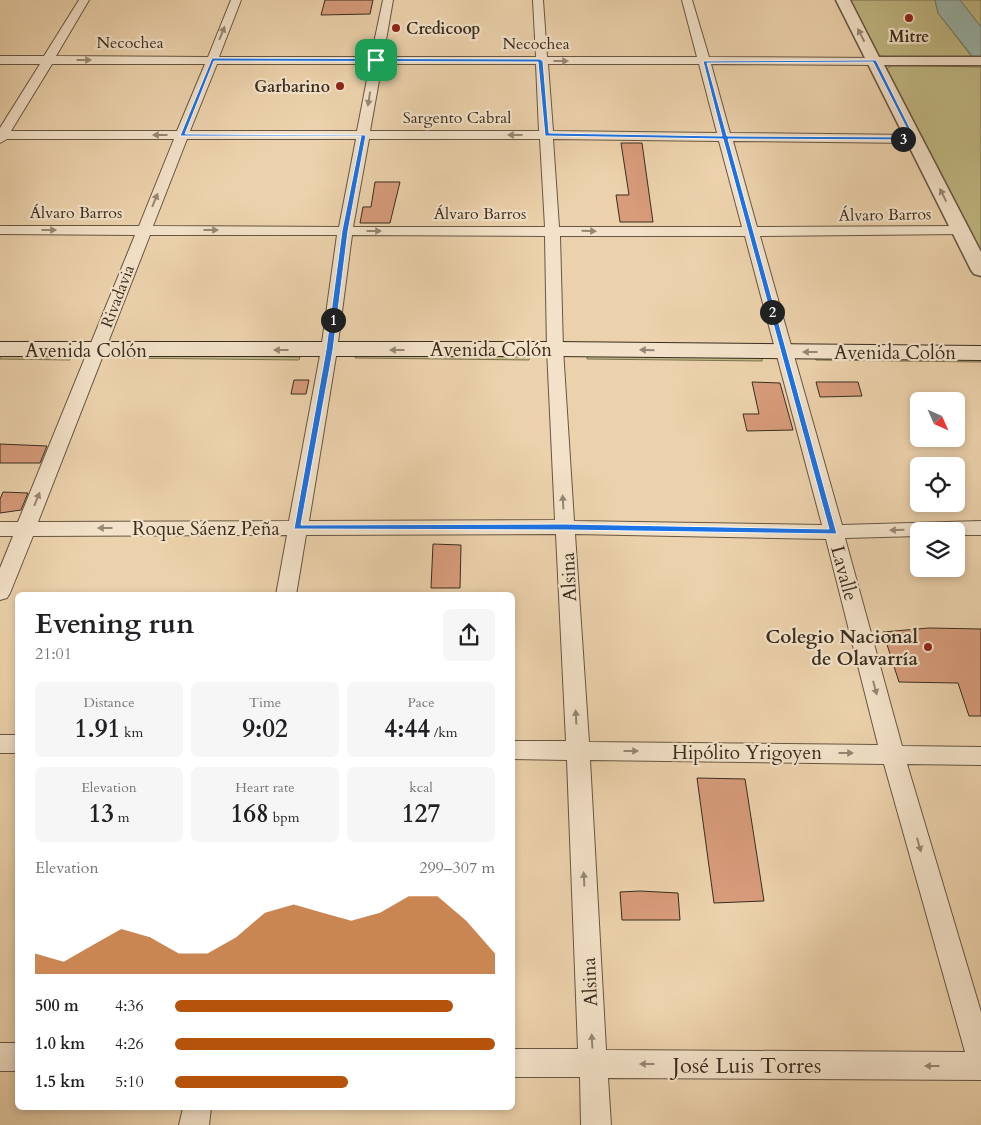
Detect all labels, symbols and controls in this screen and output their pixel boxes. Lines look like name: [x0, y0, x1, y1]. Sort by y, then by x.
marker: Mitre: [903, 12, 915, 24]
place label: Credicoop: [406, 18, 480, 40]
marker: Credicoop: [390, 22, 402, 34]
one-way arrow: [219, 26, 227, 40]
place label: Mitre: [889, 26, 929, 48]
one-way arrow: [857, 28, 865, 42]
street label: Necochea: [96, 32, 164, 54]
street label: Necochea: [502, 33, 570, 55]
pin: [355, 39, 397, 81]
icon: arrive: [362, 46, 390, 74]
one-way arrow: [76, 56, 92, 64]
one-way arrow: [553, 57, 569, 65]
place label: Garbarino: [254, 76, 330, 98]
marker: Garbarino: [334, 80, 346, 92]
one-way arrow: [365, 92, 373, 108]
street label: Sargento Cabral: [403, 107, 511, 129]
pin: 3: [890, 126, 916, 152]
text: 3: [900, 130, 907, 149]
one-way arrow: [152, 131, 168, 139]
one-way arrow: [507, 131, 523, 139]
one-way arrow: [939, 188, 947, 202]
one-way arrow: [151, 192, 159, 207]
street label: Álvaro Barros: [30, 202, 122, 224]
street label: Álvaro Barros: [434, 203, 526, 225]
street label: Álvaro Barros: [838, 203, 932, 227]
one-way arrow: [41, 226, 57, 234]
one-way arrow: [203, 226, 219, 234]
one-way arrow: [366, 227, 382, 235]
one-way arrow: [581, 227, 597, 235]
street label: Rivadavia: [96, 262, 140, 331]
pin: 2: [760, 300, 784, 324]
text: 2: [769, 303, 776, 322]
pin: 1: [320, 308, 346, 332]
text: 1: [330, 311, 337, 330]
street label: Avenida Colón: [430, 337, 552, 363]
street label: Avenida Colón: [25, 338, 147, 364]
street label: Avenida Colón: [834, 340, 956, 366]
one-way arrow: [272, 346, 288, 354]
one-way arrow: [389, 346, 405, 354]
one-way arrow: [639, 346, 655, 354]
one-way arrow: [802, 348, 818, 356]
north arrow: [910, 392, 965, 448]
map controls: [910, 392, 965, 577]
button: locate: [910, 457, 965, 512]
one-way arrow: [33, 491, 41, 506]
one-way arrow: [559, 494, 567, 510]
street label: Roque Sáenz Peña: [132, 516, 280, 542]
button: layers: [910, 522, 965, 577]
one-way arrow: [97, 524, 113, 532]
one-way arrow: [889, 526, 905, 534]
street label: Lavalle: [824, 543, 864, 604]
street label: Alsina: [555, 552, 583, 602]
text: Evening run: [35, 605, 194, 643]
button: share: [443, 609, 495, 661]
place label: Colegio Nacional de Olavarría: [766, 624, 919, 672]
marker: Colegio Nacional de Olavarría: [922, 641, 934, 653]
text: 21:01: [35, 643, 72, 665]
one-way arrow: [871, 681, 879, 696]
text: Distance: [83, 693, 135, 712]
text: Time: [249, 693, 281, 712]
text: Pace: [407, 693, 435, 712]
one-way arrow: [572, 708, 580, 724]
text: 1.91: [75, 712, 120, 746]
text: 9:02: [242, 712, 288, 746]
text: 4:44: [384, 712, 430, 746]
text: km: [120, 723, 143, 742]
text: /km: [430, 723, 458, 742]
street label: Hipólito Yrigoyen: [672, 740, 822, 766]
one-way arrow: [623, 747, 639, 755]
one-way arrow: [838, 749, 854, 757]
text: Elevation: [81, 778, 137, 797]
text: Heart rate: [235, 778, 295, 797]
text: kcal: [409, 778, 433, 797]
text: 13: [88, 797, 114, 831]
text: 168: [231, 797, 269, 831]
text: 127: [402, 797, 440, 831]
text: m: [114, 808, 130, 827]
text: bpm: [269, 808, 300, 827]
one-way arrow: [915, 837, 923, 853]
text: Elevation: [35, 857, 99, 879]
text: 299–307 m: [419, 857, 495, 879]
one-way arrow: [580, 871, 588, 887]
street label: Alsina: [576, 957, 604, 1007]
text: 500 m: [35, 995, 79, 1017]
text: 4:36: [115, 995, 144, 1017]
text: 1.0 km: [35, 1033, 85, 1055]
text: 4:26: [115, 1033, 144, 1055]
one-way arrow: [588, 1033, 596, 1049]
street label: José Luis Torres: [670, 1051, 821, 1081]
one-way arrow: [639, 1060, 655, 1068]
one-way arrow: [924, 1062, 940, 1070]
text: 1.5 km: [35, 1071, 85, 1093]
text: 5:10: [115, 1071, 144, 1093]

